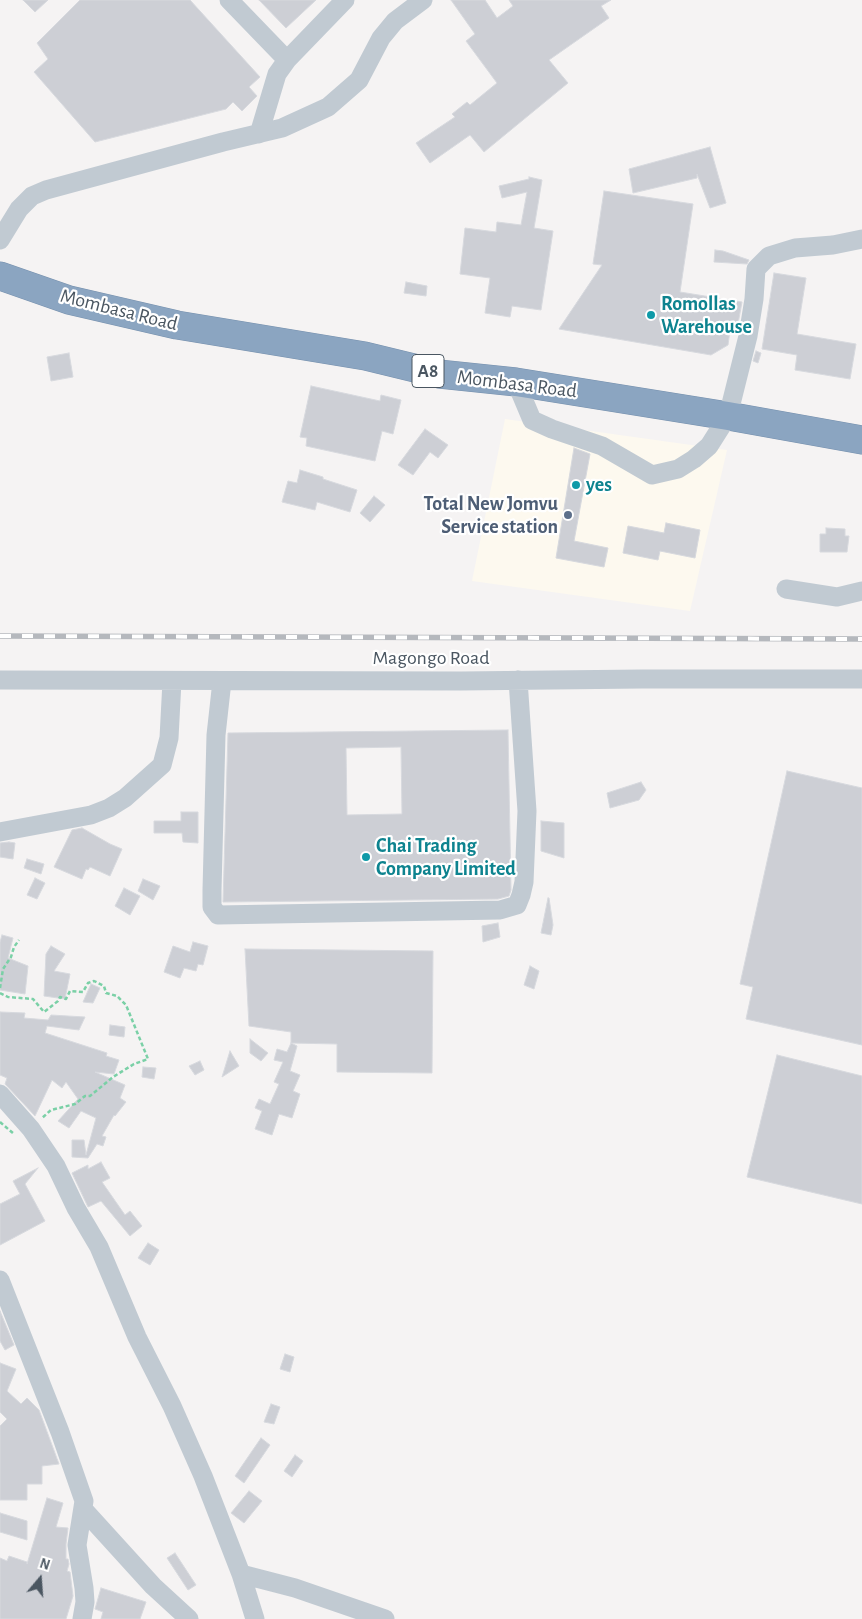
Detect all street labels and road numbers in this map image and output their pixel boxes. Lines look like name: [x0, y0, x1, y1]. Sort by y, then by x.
street label: Mombasa Road: [58, 284, 180, 336]
road number: A8: [412, 354, 444, 388]
street label: Mombasa Road: [456, 365, 578, 403]
street label: Magongo Road: [372, 646, 490, 670]

